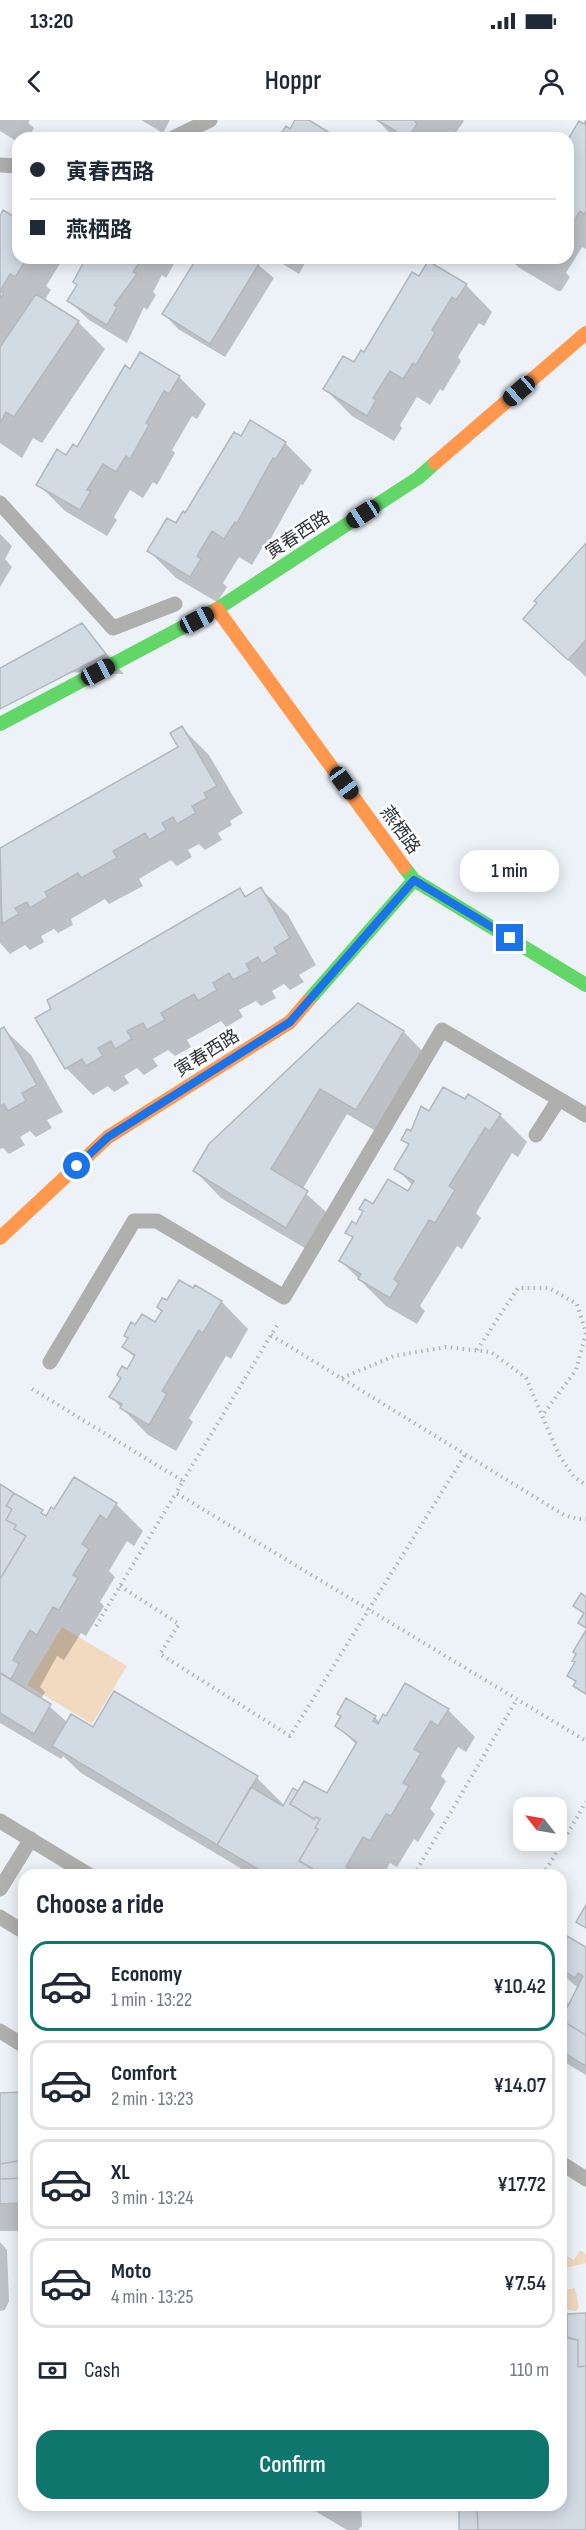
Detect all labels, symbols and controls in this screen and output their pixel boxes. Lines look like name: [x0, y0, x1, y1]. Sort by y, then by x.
text: 13:20: [30, 8, 74, 35]
icon: back: [18, 65, 51, 98]
text: Hoppr: [265, 65, 321, 97]
icon: person: [535, 65, 568, 98]
text: 寅春西路: [66, 159, 154, 186]
text: 燕栖路: [66, 217, 132, 244]
car: [500, 372, 538, 410]
car: [343, 497, 383, 531]
street label: 寅春西路: [262, 507, 334, 563]
car: [177, 604, 217, 636]
car: [78, 656, 118, 688]
car: [326, 763, 362, 803]
street label: 燕栖路: [376, 802, 424, 858]
callout: 1 min: [460, 851, 560, 893]
text: 1 min: [491, 859, 528, 883]
route end: [496, 924, 523, 951]
street label: 寅春西路: [171, 1025, 243, 1081]
route start: [63, 1152, 90, 1179]
north arrow: [513, 1797, 567, 1851]
map controls: [513, 1797, 567, 1851]
text: Choose a ride: [36, 1889, 164, 1921]
icon: car: [39, 1959, 93, 2013]
text: Economy: [111, 1961, 182, 1988]
text: ¥10.42: [493, 1973, 546, 2000]
text: 1 min · 13:22: [111, 1988, 192, 2012]
icon: car: [39, 2058, 93, 2112]
text: Comfort: [111, 2060, 177, 2087]
text: ¥14.07: [493, 2072, 546, 2099]
text: 2 min · 13:23: [111, 2087, 194, 2111]
icon: car: [39, 2157, 93, 2211]
text: XL: [111, 2159, 130, 2186]
text: ¥17.72: [497, 2171, 546, 2198]
text: 3 min · 13:24: [111, 2186, 194, 2210]
icon: car: [39, 2256, 93, 2310]
text: Moto: [111, 2258, 151, 2285]
text: ¥7.54: [504, 2270, 546, 2297]
text: 4 min · 13:25: [111, 2285, 193, 2309]
icon: cash: [36, 2354, 69, 2387]
text: Cash: [84, 2357, 120, 2384]
text: 110 m: [510, 2358, 549, 2382]
button: Confirm: [36, 2430, 549, 2499]

